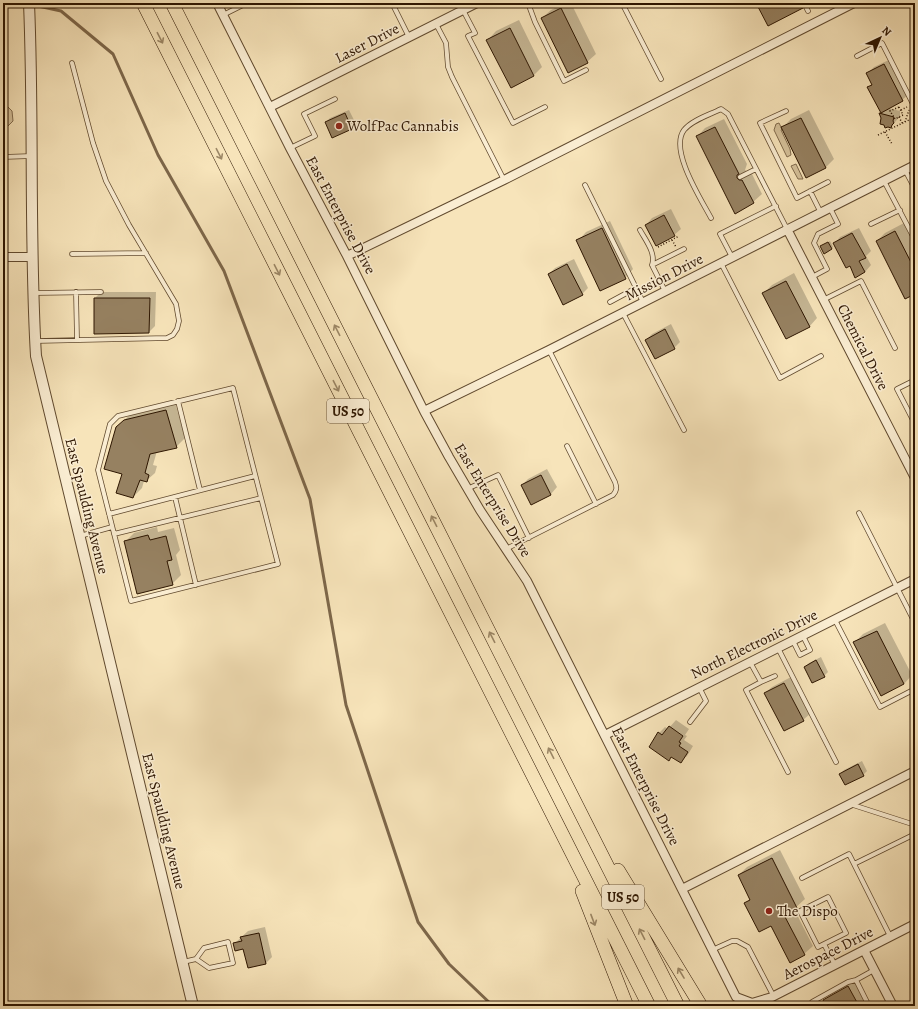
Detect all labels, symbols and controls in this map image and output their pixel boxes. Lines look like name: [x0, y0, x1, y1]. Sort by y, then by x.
street label: Laser Drive: [331, 18, 403, 68]
north arrow: [860, 18, 900, 58]
text: N: [879, 23, 895, 39]
one-way arrow: [157, 32, 164, 44]
place label: WolfPac Cannabis: [346, 116, 459, 136]
marker: WolfPac Cannabis: [334, 121, 344, 131]
one-way arrow: [216, 148, 223, 160]
street label: East Enterprise Drive: [301, 153, 381, 278]
street label: Mission Drive: [621, 249, 707, 305]
one-way arrow: [274, 264, 281, 276]
street label: Chemical Drive: [833, 300, 893, 394]
one-way arrow: [333, 325, 340, 337]
one-way arrow: [333, 380, 340, 392]
road number: US 50: [327, 399, 369, 423]
street label: East Spaulding Avenue: [60, 436, 114, 577]
street label: East Enterprise Drive: [450, 439, 536, 561]
one-way arrow: [430, 516, 437, 528]
street label: North Electronic Drive: [687, 604, 821, 683]
one-way arrow: [488, 632, 495, 644]
street label: East Enterprise Drive: [607, 723, 685, 849]
one-way arrow: [547, 748, 554, 760]
street label: East Spaulding Avenue: [137, 751, 191, 892]
road number: US 50: [602, 885, 644, 909]
place label: The Dispo: [777, 901, 838, 921]
marker: The Dispo: [764, 906, 774, 916]
one-way arrow: [590, 913, 598, 925]
street label: Aerospace Drive: [779, 922, 877, 985]
one-way arrow: [638, 928, 645, 940]
one-way arrow: [676, 967, 684, 979]

